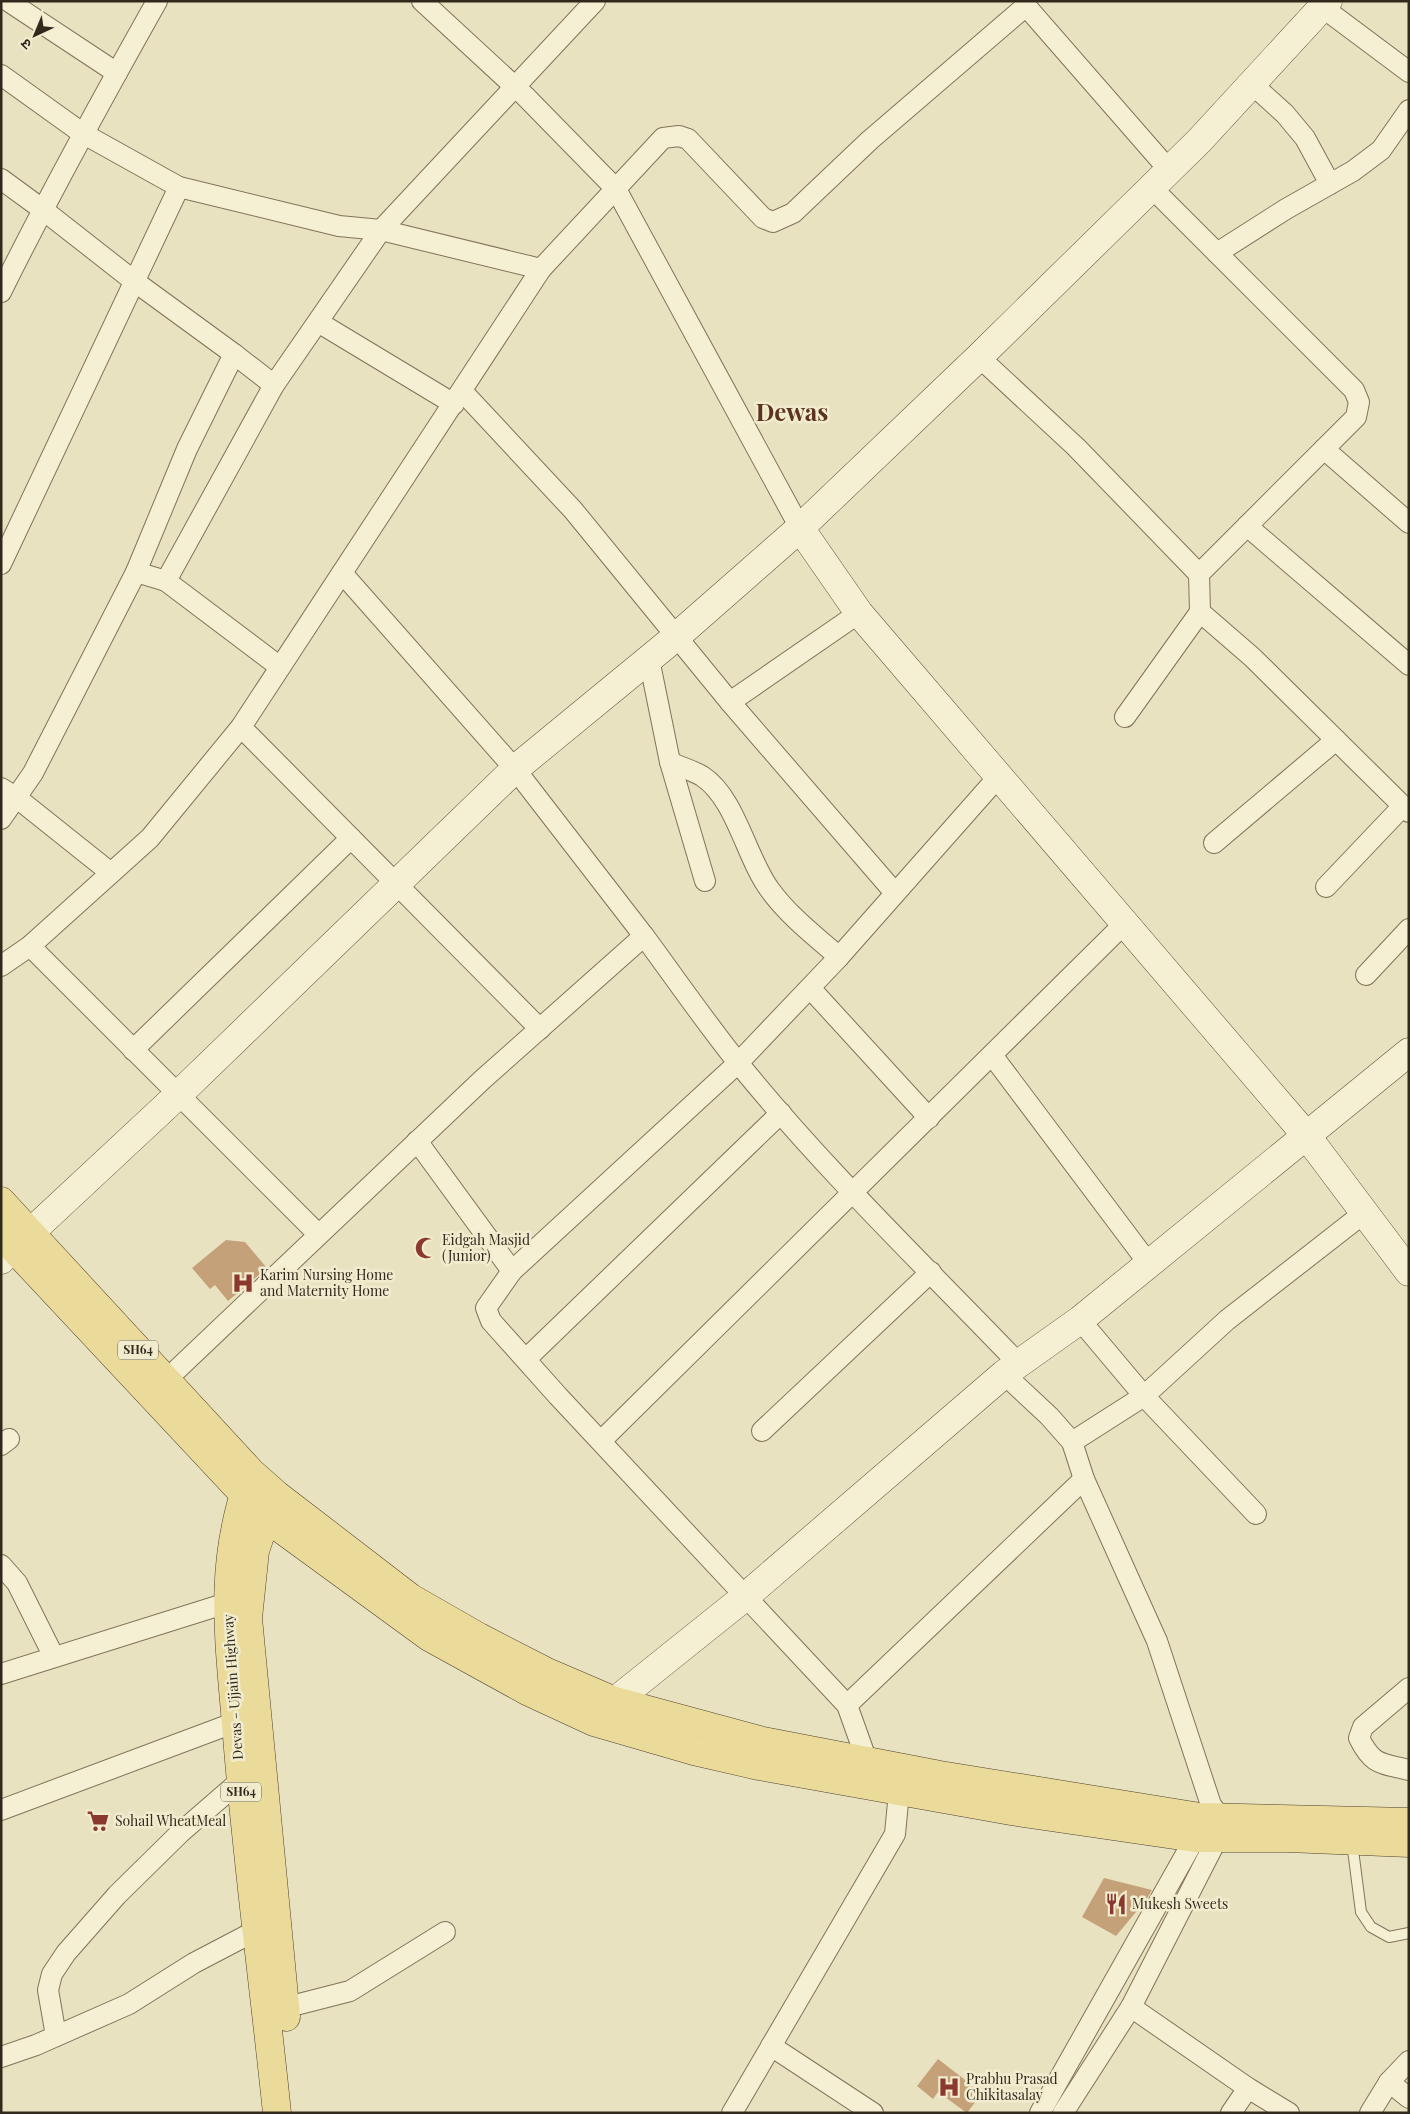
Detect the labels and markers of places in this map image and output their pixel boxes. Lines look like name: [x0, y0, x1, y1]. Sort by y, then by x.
place label: Eidgah Masjid (Junior): [442, 1230, 530, 1265]
mosque icon: Eidgah Masjid (Junior): [413, 1235, 439, 1261]
place label: Karim Nursing Home and Maternity Home: [260, 1265, 393, 1300]
hospital icon: Karim Nursing Home and Maternity Home: [230, 1270, 256, 1296]
supermarket icon: Sohail WheatMeal: [85, 1808, 111, 1834]
place label: Sohail WheatMeal: [115, 1811, 226, 1830]
restaurant icon: Mukesh Sweets: [1103, 1891, 1129, 1917]
place label: Mukesh Sweets: [1132, 1894, 1228, 1913]
place label: Prabhu Prasad Chikitasalay: [966, 2069, 1058, 2104]
hospital icon: Prabhu Prasad Chikitasalay: [936, 2074, 962, 2100]

